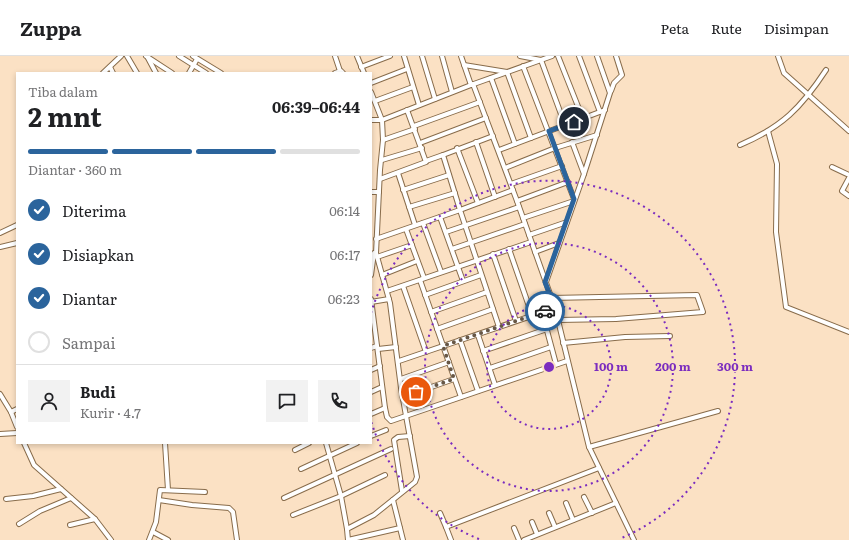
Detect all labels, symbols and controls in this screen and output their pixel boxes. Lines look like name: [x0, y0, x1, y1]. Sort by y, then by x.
text: Zuppa: [20, 14, 82, 42]
text: Peta: [660, 18, 689, 38]
text: Rute: [711, 18, 742, 38]
text: Disimpan: [764, 18, 829, 38]
text: Tiba dalam: [28, 82, 98, 101]
text: 06:39–06:44: [272, 95, 360, 118]
text: 2 mnt: [28, 96, 102, 135]
pin: [557, 105, 591, 139]
icon: home: [563, 111, 585, 133]
text: Diantar · 360 m: [28, 160, 122, 179]
icon: check: [28, 199, 50, 221]
text: Diterima: [62, 199, 126, 222]
text: 06:14: [329, 201, 360, 220]
icon: check: [28, 243, 50, 265]
text: Disiapkan: [62, 243, 134, 266]
text: 06:17: [330, 245, 360, 264]
icon: check: [28, 287, 50, 309]
text: Diantar: [62, 287, 117, 310]
text: 06:23: [328, 289, 360, 308]
courier: [525, 291, 565, 331]
icon: car: [534, 300, 556, 322]
text: Sampai: [62, 331, 116, 354]
text: 100 m: [594, 357, 628, 375]
text: 200 m: [655, 357, 691, 375]
text: 300 m: [717, 357, 753, 375]
centre of rings: [542, 360, 556, 374]
pin: [399, 375, 433, 409]
button: person: [28, 380, 70, 422]
text: Budi: [80, 380, 116, 403]
button: chat: [266, 380, 308, 422]
button: phone: [318, 380, 360, 422]
icon: bag: [405, 381, 427, 403]
text: Kurir · 4.7: [80, 403, 141, 422]

